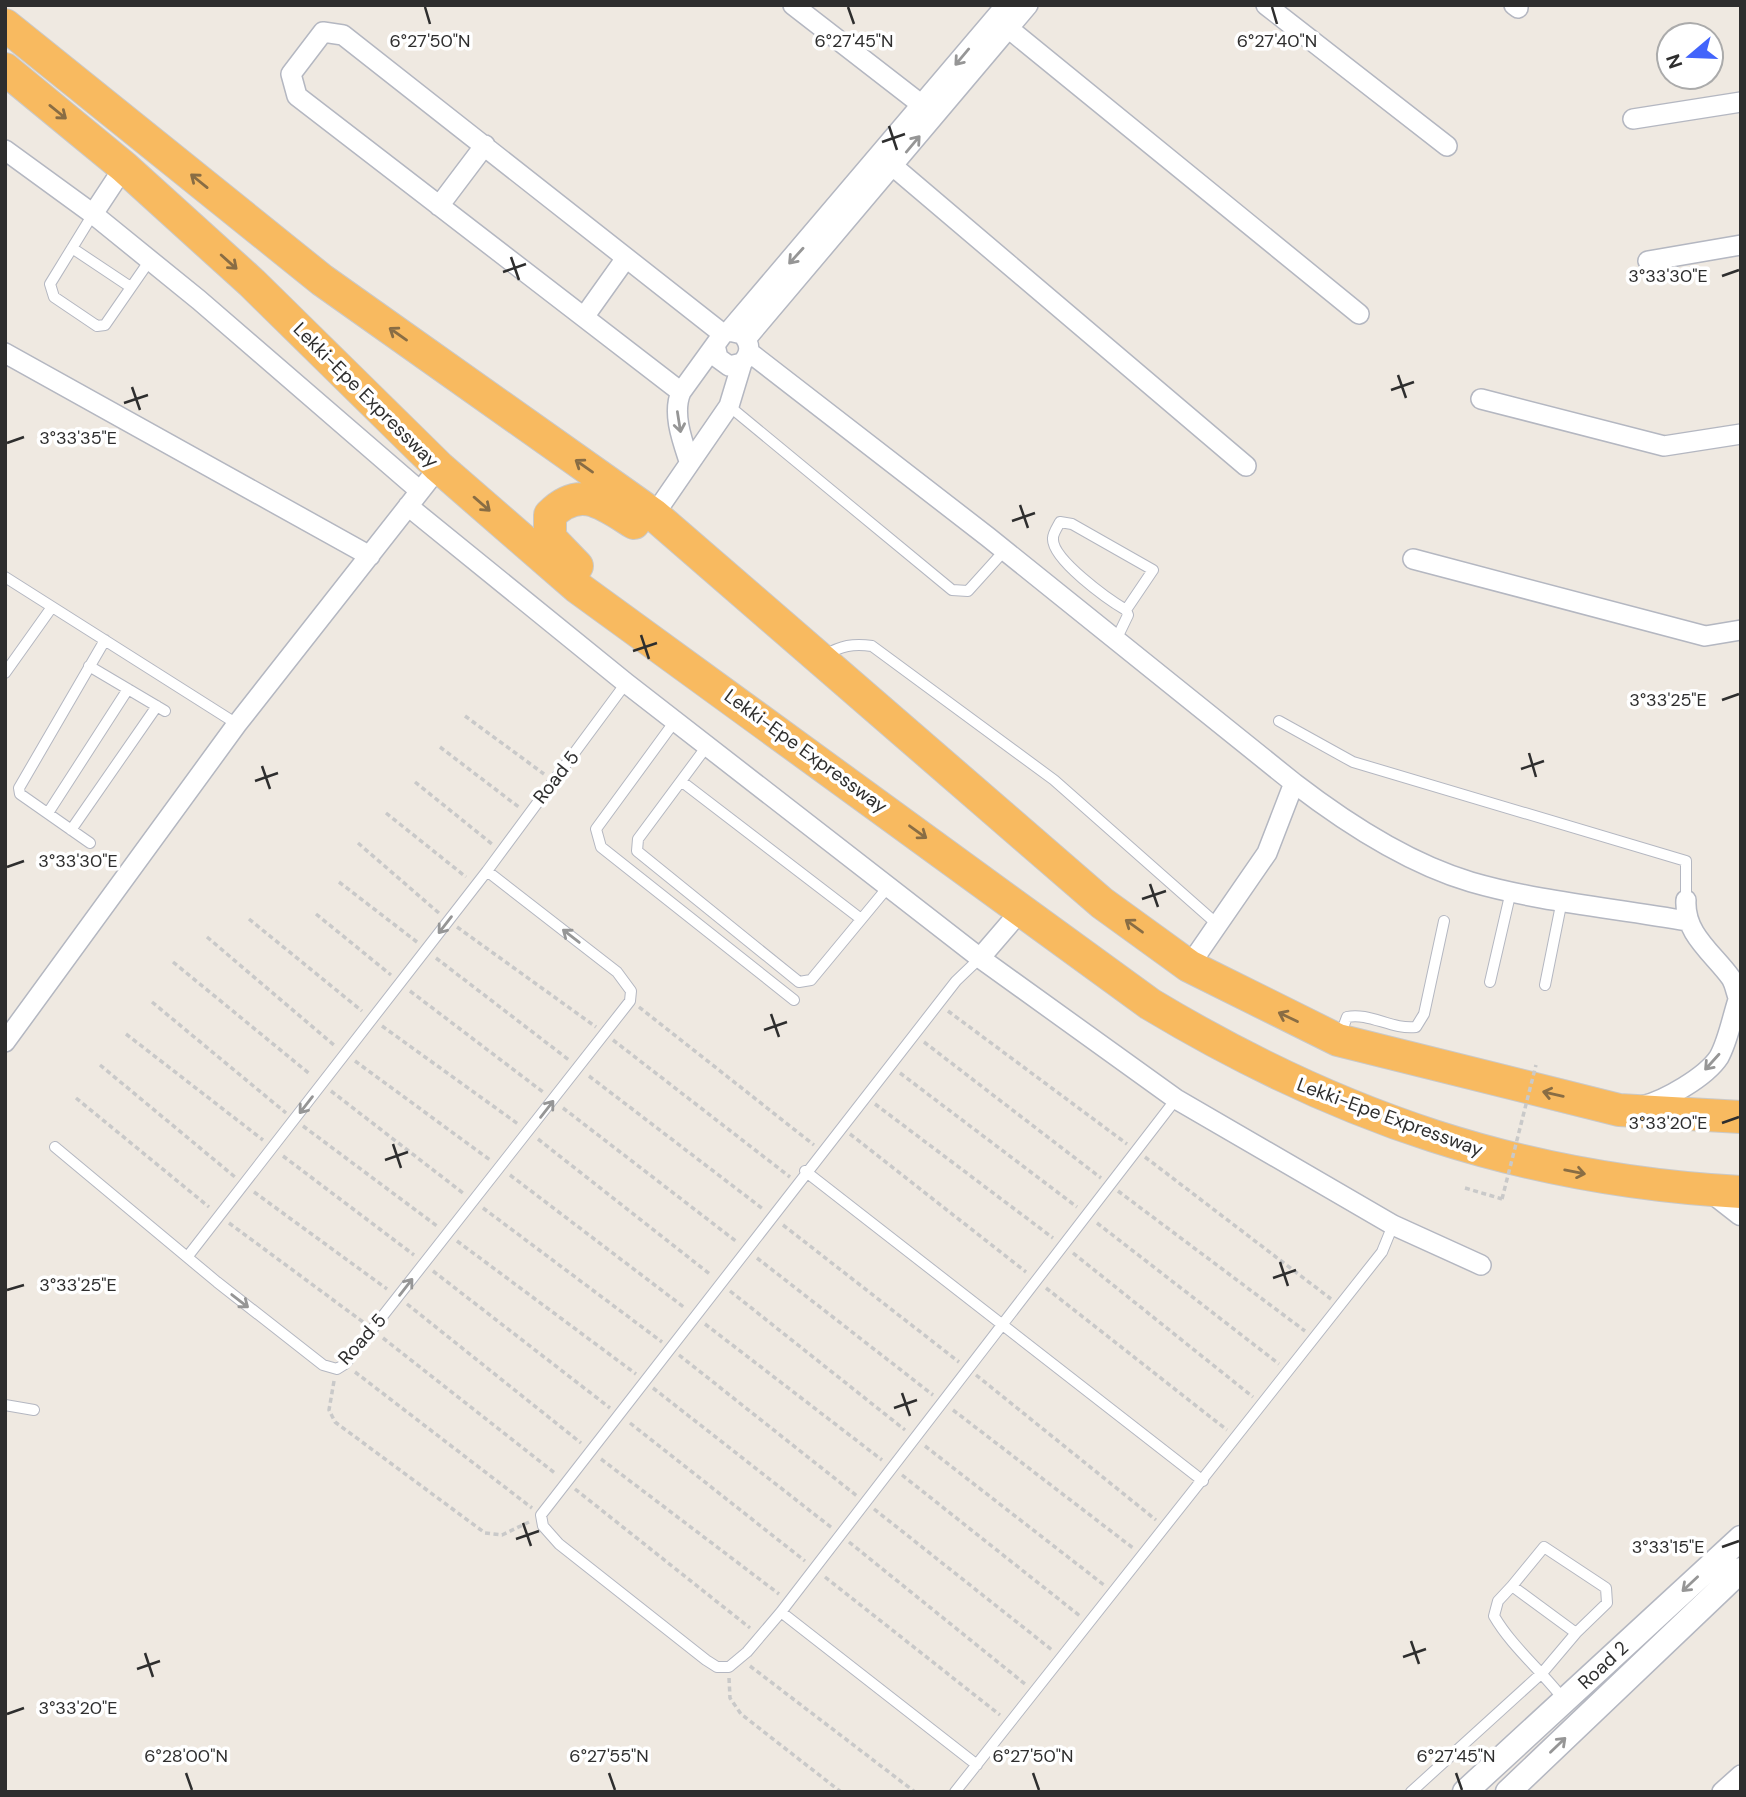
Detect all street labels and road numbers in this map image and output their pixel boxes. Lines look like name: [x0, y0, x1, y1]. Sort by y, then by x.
street label: Lekki-Epe Expressway: [288, 317, 444, 473]
street label: Lekki-Epe Expressway: [719, 683, 893, 819]
street label: Road 5: [527, 745, 585, 809]
street label: Lekki-Epe Expressway: [1294, 1072, 1487, 1162]
street label: Road 5: [332, 1308, 392, 1370]
street label: Road 2: [1572, 1635, 1634, 1695]

